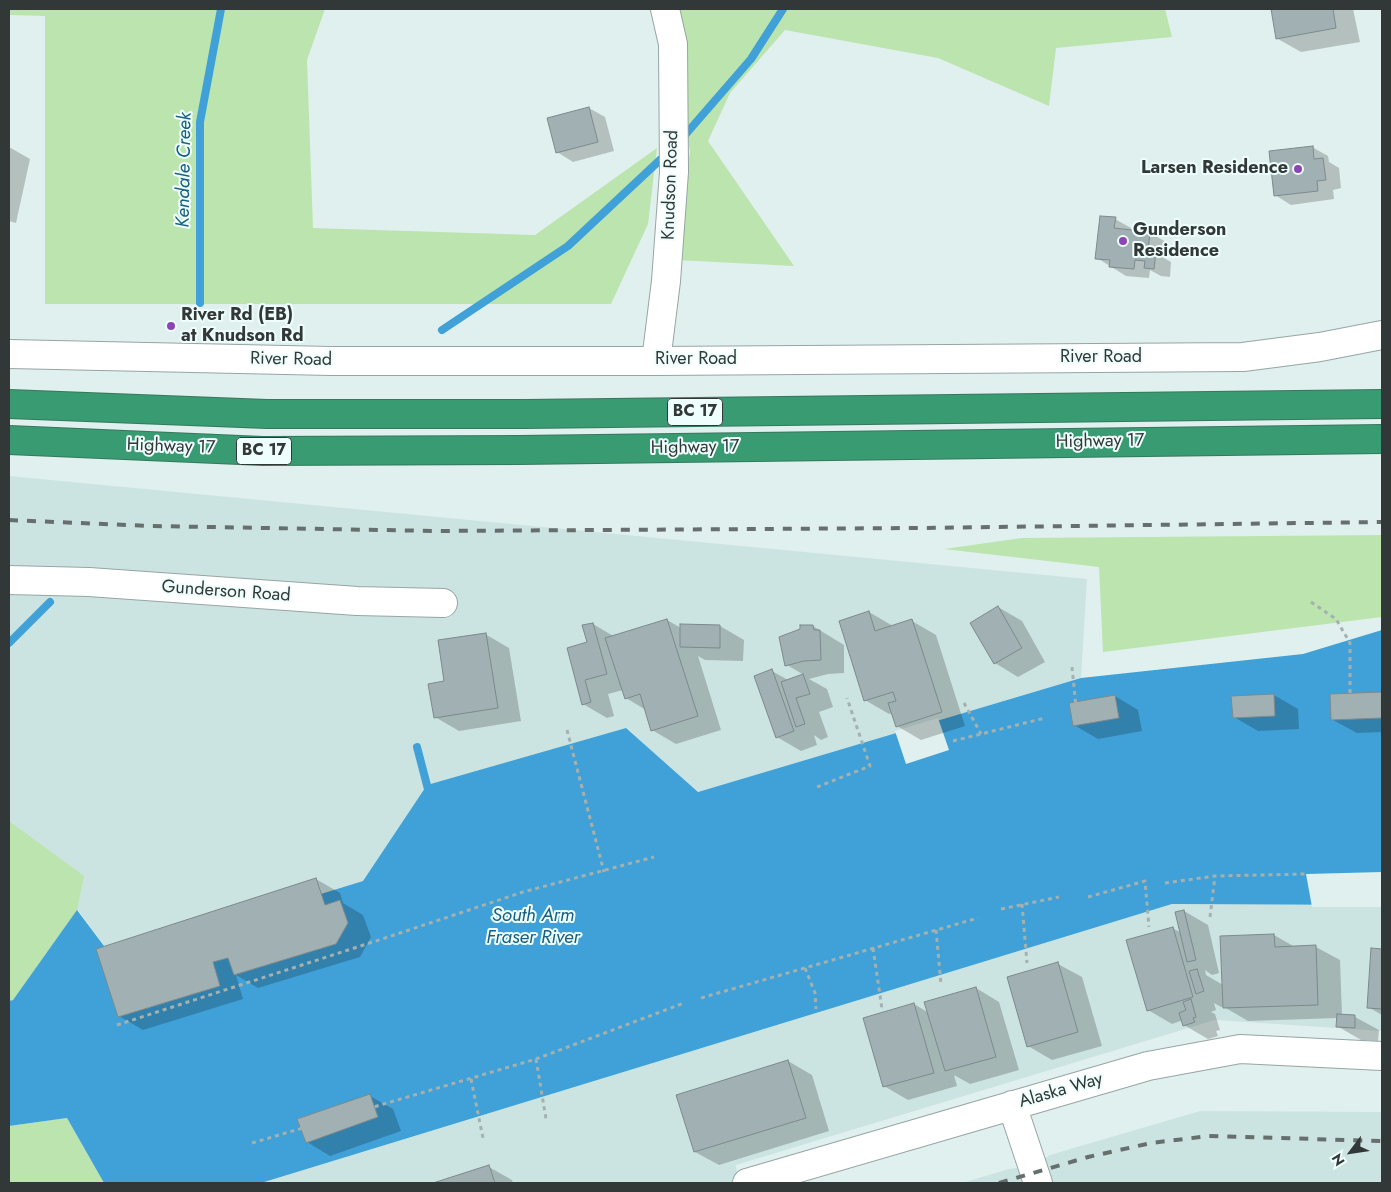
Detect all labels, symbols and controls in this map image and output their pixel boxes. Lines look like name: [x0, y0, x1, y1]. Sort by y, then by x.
water label: Kendale Creek: [173, 112, 197, 228]
street label: Knudson Road: [658, 130, 684, 240]
place label: Larsen Residence: [1141, 158, 1288, 180]
marker: Larsen Residence: [1292, 163, 1304, 175]
place label: Gunderson Residence: [1133, 220, 1226, 262]
marker: Gunderson Residence: [1117, 235, 1129, 247]
place label: River Rd (EB) at Knudson Rd: [181, 305, 304, 348]
marker: River Rd (EB) at Knudson Rd: [165, 320, 177, 332]
street label: River Road: [1060, 347, 1142, 369]
street label: River Road: [250, 348, 332, 372]
street label: River Road: [655, 349, 737, 371]
road number: BC 17: [668, 398, 722, 426]
street label: Highway 17: [1055, 430, 1145, 454]
street label: Highway 17: [126, 435, 216, 459]
street label: Highway 17: [650, 436, 740, 460]
road number: BC 17: [236, 438, 292, 464]
street label: Gunderson Road: [161, 577, 291, 607]
water label: South Arm Fraser River: [486, 905, 580, 949]
street label: Alaska Way: [1016, 1069, 1106, 1113]
north arrow: [1326, 1127, 1376, 1177]
text: N: [1327, 1150, 1350, 1170]

